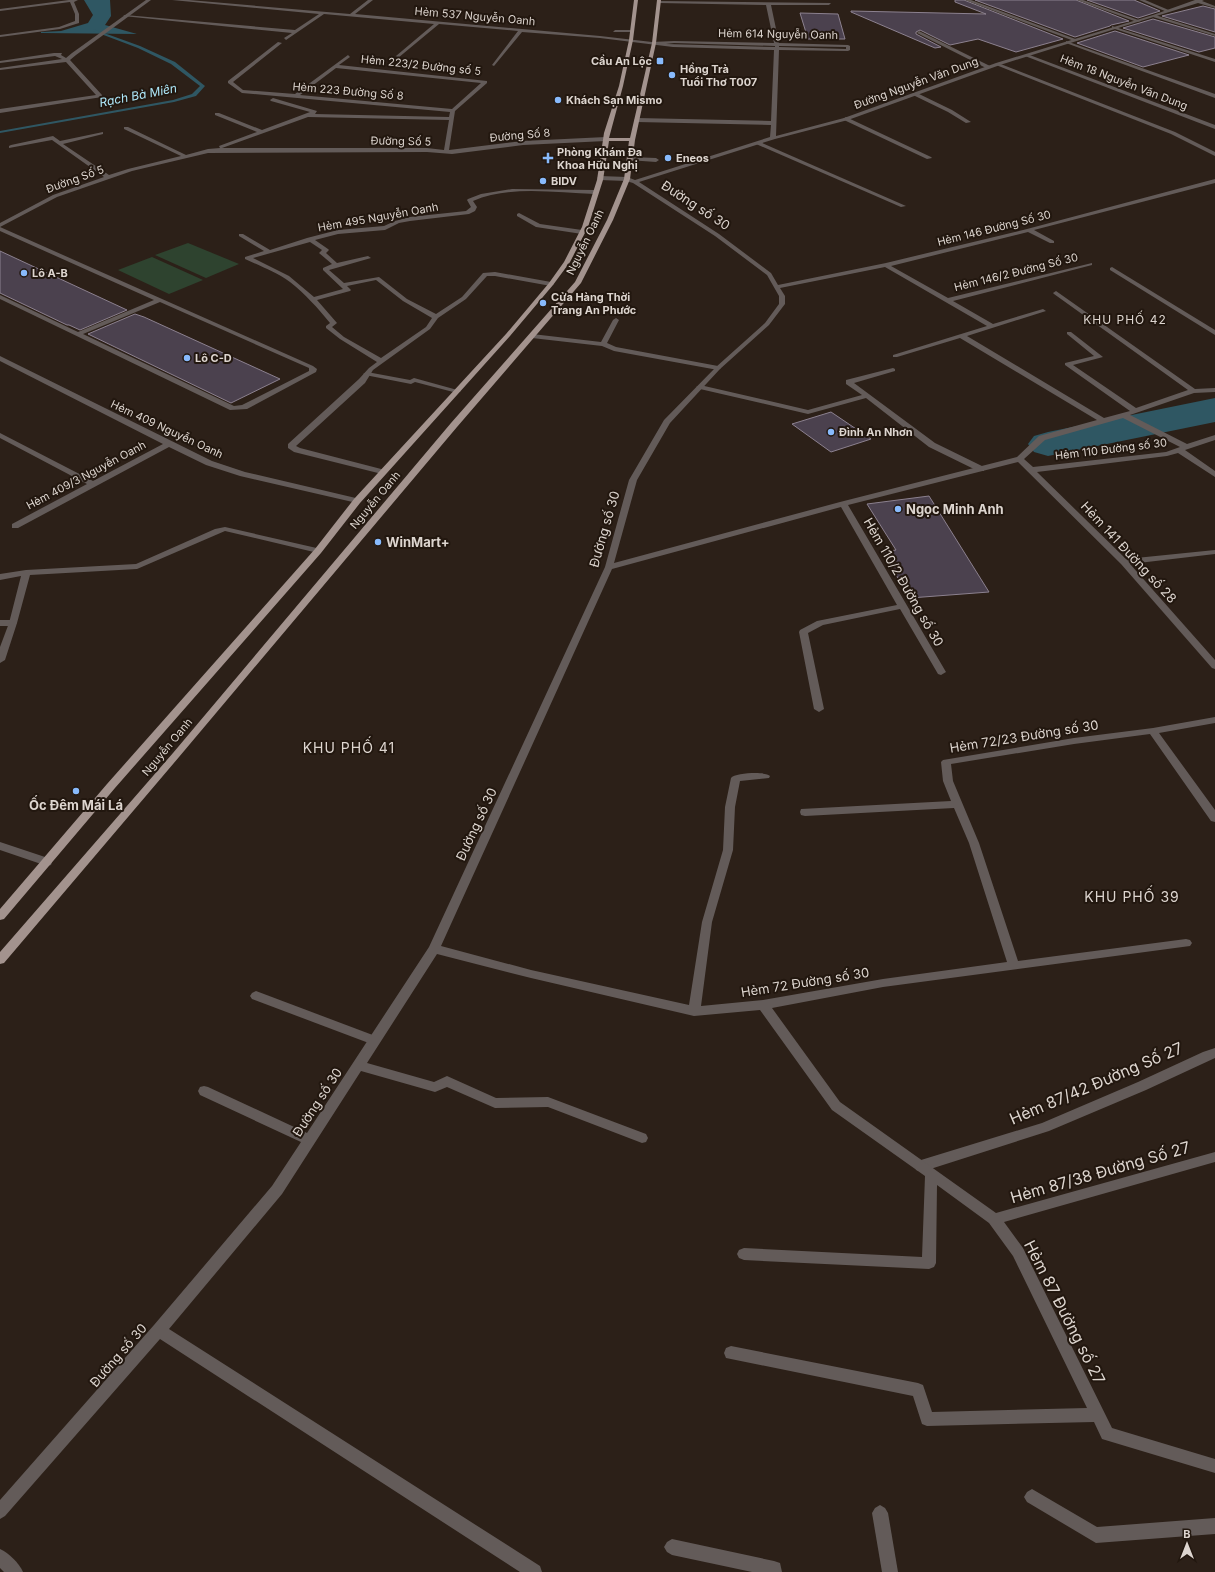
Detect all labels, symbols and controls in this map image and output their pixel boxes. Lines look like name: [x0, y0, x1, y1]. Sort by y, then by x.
street label: Hẻm 537 Nguyễn Oanh: [414, 3, 536, 28]
street label: Hẻm 614 Nguyễn Oanh: [718, 25, 838, 42]
street label: Hẻm 18 Nguyễn Văn Dung: [1058, 50, 1190, 113]
street label: Hẻm 223/2 Đường số 5: [360, 52, 482, 78]
street label: Đường Nguyễn Văn Dung: [852, 53, 980, 112]
place label: Cầu An Lộc: [591, 54, 653, 68]
marker: Cầu An Lộc: [655, 56, 665, 66]
place label: Hồng Trà Tuổi Thơ T007: [680, 62, 757, 89]
marker: Hồng Trà Tuổi Thơ T007: [667, 70, 677, 80]
street label: Hẻm 223 Đường Số 8: [292, 79, 404, 103]
water label: Rạch Bà Miên: [98, 80, 178, 110]
place label: Khách Sạn Mismo: [566, 93, 663, 107]
marker: Khách Sạn Mismo: [553, 95, 563, 105]
street label: Đường Số 8: [489, 125, 551, 145]
street label: Đường Số 5: [371, 133, 432, 149]
place label: Phòng Khám Đa Khoa Hữu Nghị: [557, 145, 642, 172]
place label: Eneos: [676, 151, 709, 165]
marker: Phòng Khám Đa Khoa Hữu Nghị: [542, 152, 554, 164]
marker: Eneos: [663, 153, 673, 163]
street label: Đường Số 5: [44, 162, 106, 196]
place label: BIDV: [551, 174, 577, 188]
marker: BIDV: [538, 176, 548, 186]
street label: Đường số 30: [659, 177, 733, 233]
street label: Hẻm 495 Nguyễn Oanh: [316, 199, 439, 234]
street label: Nguyễn Oanh: [562, 207, 607, 277]
street label: Hẻm 146 Đường Số 30: [936, 207, 1052, 249]
street label: Hẻm 146/2 Đường Số 30: [953, 250, 1079, 294]
place label: Lô A-B: [32, 266, 68, 280]
marker: Lô A-B: [19, 268, 29, 278]
place label: Cửa Hàng Thời Trang An Phước: [551, 290, 637, 317]
marker: Cửa Hàng Thời Trang An Phước: [538, 298, 548, 308]
district label: KHU PHỐ 42: [1083, 310, 1167, 327]
place label: Lô C-D: [195, 351, 232, 365]
marker: Lô C-D: [182, 353, 192, 363]
street label: Hẻm 409 Nguyễn Oanh: [109, 396, 226, 461]
place label: Đình An Nhơn: [839, 425, 913, 439]
marker: Đình An Nhơn: [826, 427, 836, 437]
street label: Hẻm 110 Đường số 30: [1054, 435, 1168, 463]
street label: Hẻm 409/3 Nguyễn Oanh: [23, 437, 148, 512]
street label: Nguyễn Oanh: [346, 468, 403, 532]
street label: Đường số 30: [585, 489, 623, 569]
street label: Hẻm 141 Đường số 28: [1078, 498, 1180, 606]
place label: Ngọc Minh Anh: [906, 501, 1004, 517]
marker: Ngọc Minh Anh: [893, 504, 903, 514]
street label: Hẻm 110/2 Đường số 30: [861, 515, 947, 649]
place label: WinMart+: [386, 534, 450, 550]
marker: WinMart+: [373, 537, 383, 547]
street label: Nguyễn Oanh: [138, 715, 195, 779]
street label: Hẻm 72/23 Đường số 30: [948, 716, 1100, 756]
district label: KHU PHỐ 41: [303, 736, 395, 756]
street label: Đường số 30: [452, 785, 500, 863]
marker: Ốc Đêm Mái Lá: [71, 786, 81, 796]
place label: Ốc Đêm Mái Lá: [29, 795, 123, 813]
district label: KHU PHỐ 39: [1084, 885, 1180, 905]
street label: Hẻm 72 Đường số 30: [740, 964, 870, 1000]
street label: Hẻm 87/42 Đường Số 27: [1006, 1037, 1186, 1129]
street label: Đường số 30: [289, 1065, 345, 1139]
street label: Hẻm 87/38 Đường Số 27: [1008, 1137, 1192, 1207]
street label: Hẻm 87 Đường số 27: [1020, 1237, 1110, 1387]
street label: Đường số 30: [86, 1320, 150, 1390]
north arrow: [1167, 1524, 1207, 1564]
text: B: [1183, 1527, 1191, 1541]

